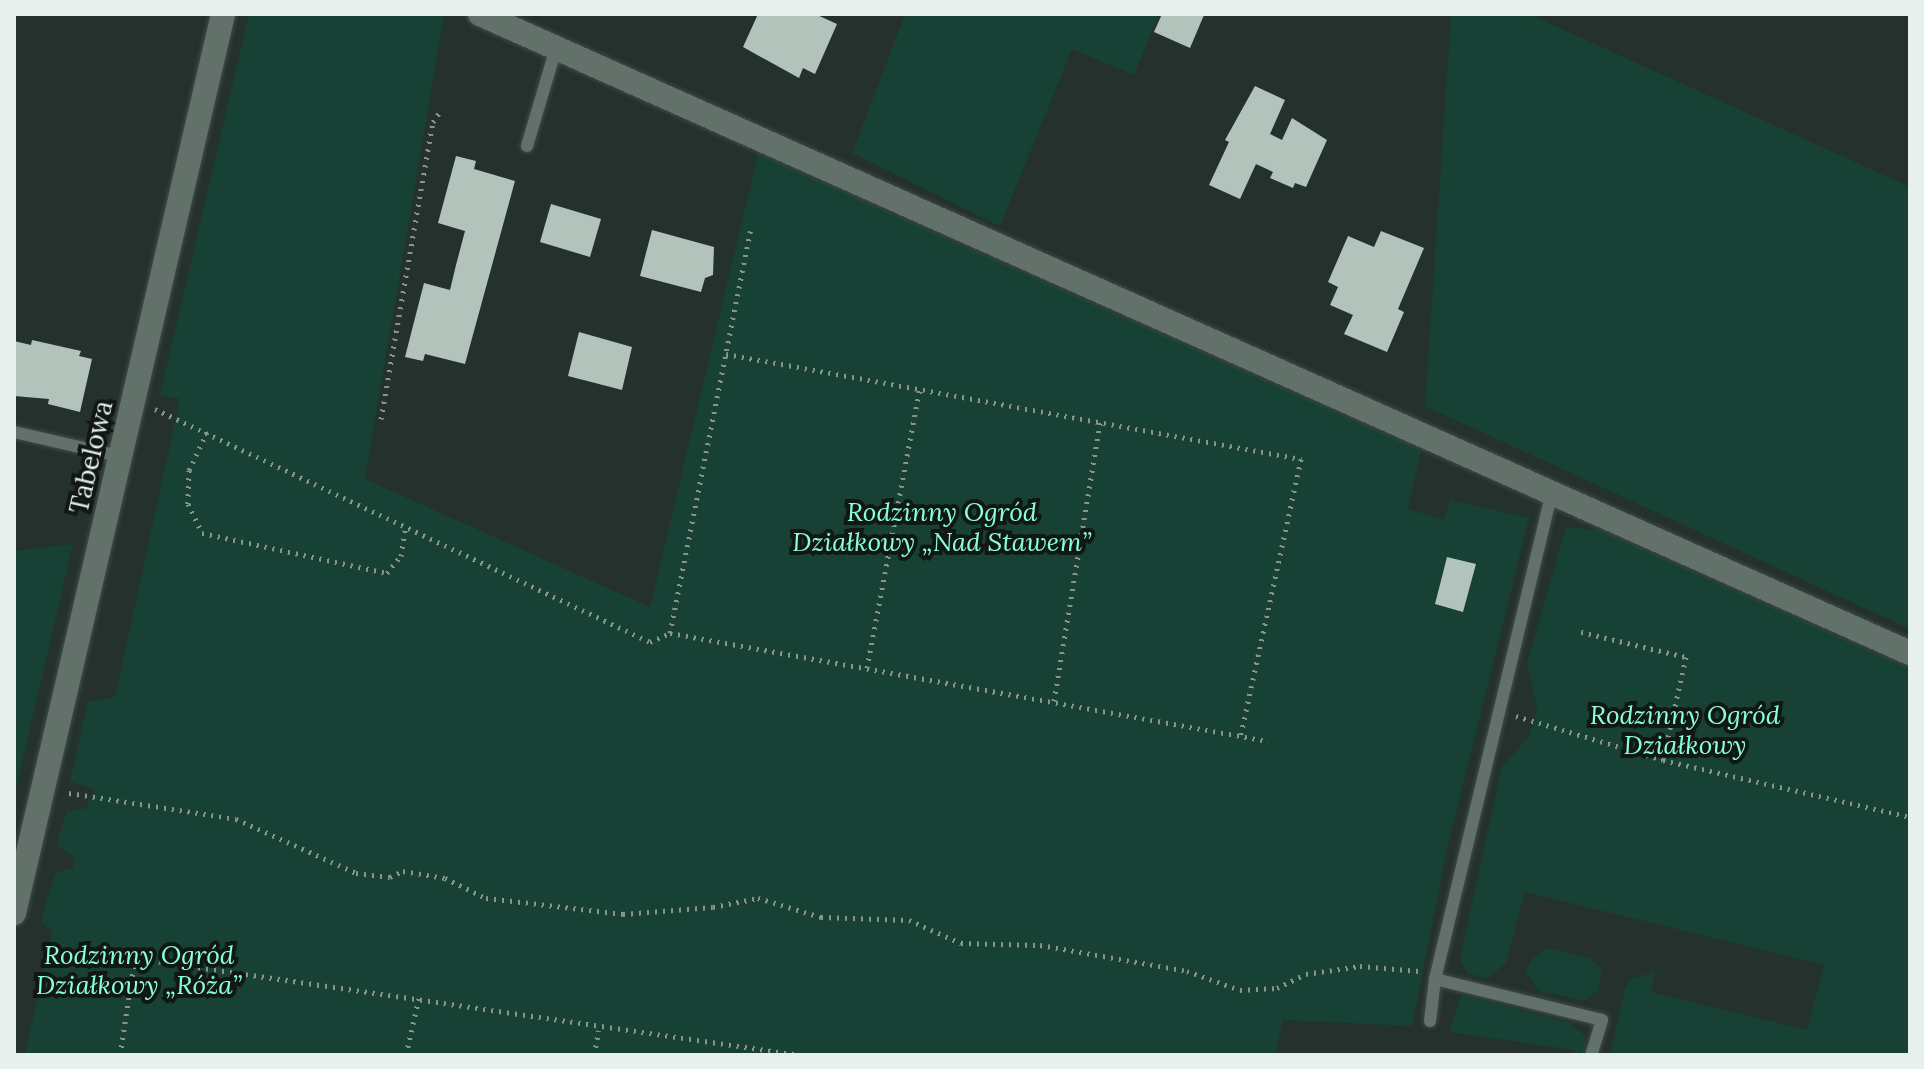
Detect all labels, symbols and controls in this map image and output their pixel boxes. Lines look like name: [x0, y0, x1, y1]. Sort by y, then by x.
street label: Tabelowa: [63, 398, 119, 516]
park label: Rodzinny Ogród Działkowy „Nad Stawem”: [792, 496, 1092, 558]
park label: Rodzinny Ogród Działkowy: [1590, 699, 1780, 760]
park label: Rodzinny Ogród Działkowy „Róża”: [36, 939, 242, 1000]

